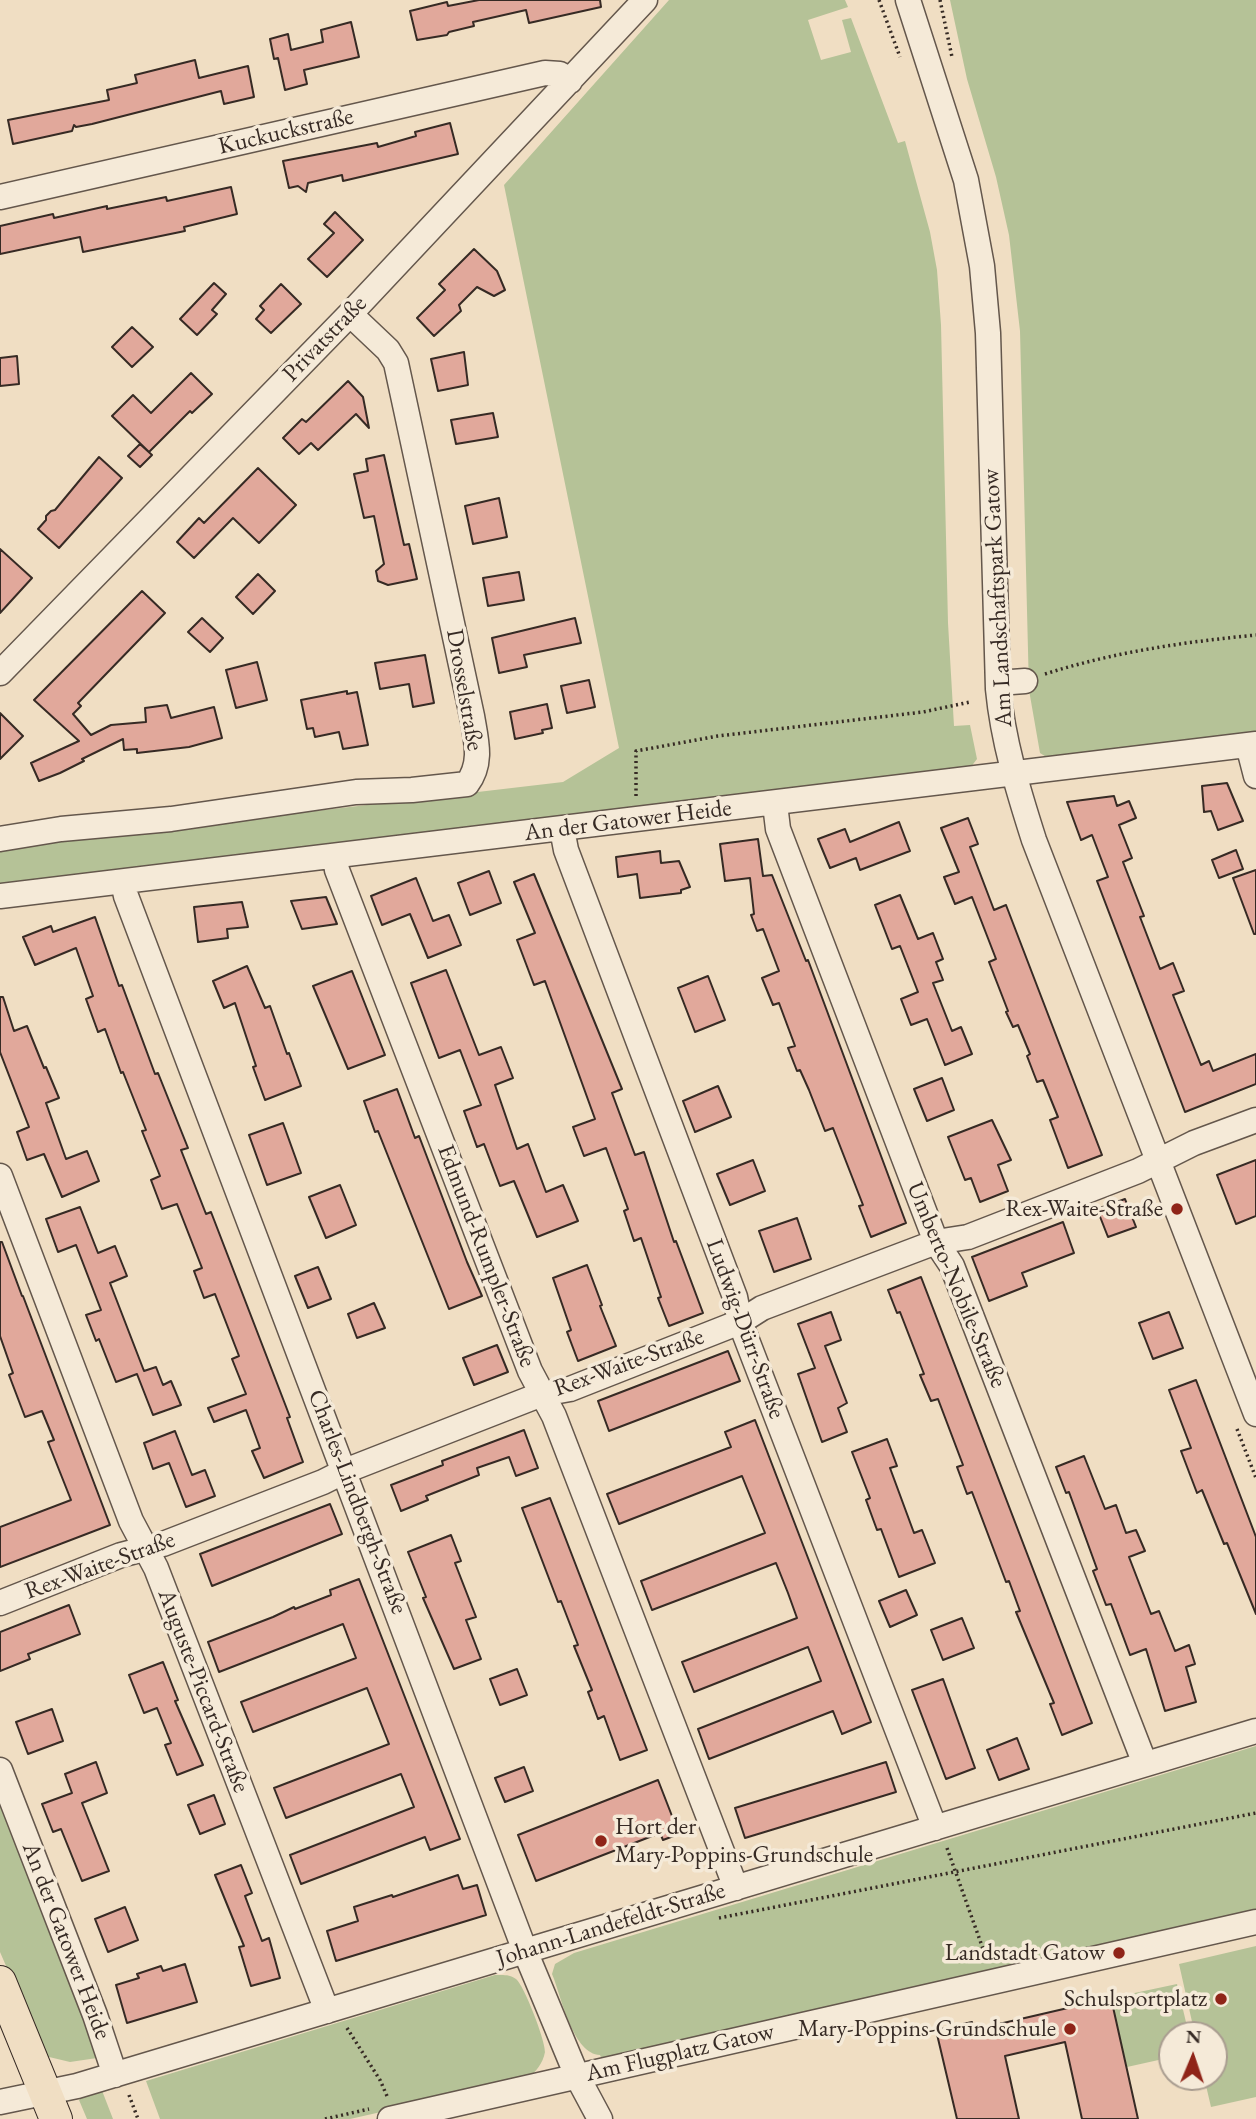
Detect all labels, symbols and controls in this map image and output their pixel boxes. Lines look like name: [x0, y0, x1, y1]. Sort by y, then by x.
street label: Kuckuckstraße: [216, 102, 356, 162]
street label: Privatstraße: [277, 290, 373, 388]
street label: Am Landschaftspark Gatow: [977, 468, 1019, 728]
street label: Drosselstraße: [439, 627, 489, 753]
street label: An der Gatower Heide: [523, 794, 733, 848]
street label: Edmund-Rumpler-Straße: [430, 1141, 542, 1371]
street label: Umberto-Nobile-Straße: [900, 1178, 1012, 1392]
place label: Rex-Waite-Straße: [1005, 1195, 1163, 1223]
marker: Rex-Waite-Straße: [1169, 1201, 1185, 1217]
street label: Ludwig-Dürr-Straße: [699, 1235, 791, 1423]
street label: Rex-Waite-Straße: [550, 1323, 708, 1403]
street label: Charles-Lindbergh-Straße: [301, 1386, 413, 1618]
street label: Rex-Waite-Straße: [21, 1526, 179, 1606]
street label: Auguste-Piccard-Straße: [151, 1585, 255, 1797]
place label: Hort der Mary-Poppins-Grundschule: [615, 1813, 873, 1869]
marker: Hort der Mary-Poppins-Grundschule: [593, 1833, 609, 1849]
street label: An der Gatower Heide: [15, 1838, 117, 2044]
street label: Johann-Landefeldt-Straße: [493, 1877, 729, 1973]
place label: Landstadt Gatow: [945, 1939, 1105, 1967]
marker: Landstadt Gatow: [1111, 1945, 1127, 1961]
place label: Schulsportplatz: [1064, 1985, 1207, 2013]
marker: Schulsportplatz: [1213, 1991, 1229, 2007]
place label: Mary-Poppins-Grundschule: [798, 2015, 1056, 2043]
street label: Am Flugplatz Gatow: [583, 2017, 777, 2089]
marker: Mary-Poppins-Grundschule: [1062, 2021, 1078, 2037]
north arrow: [1158, 2021, 1228, 2091]
text: N: [1186, 2024, 1202, 2049]

